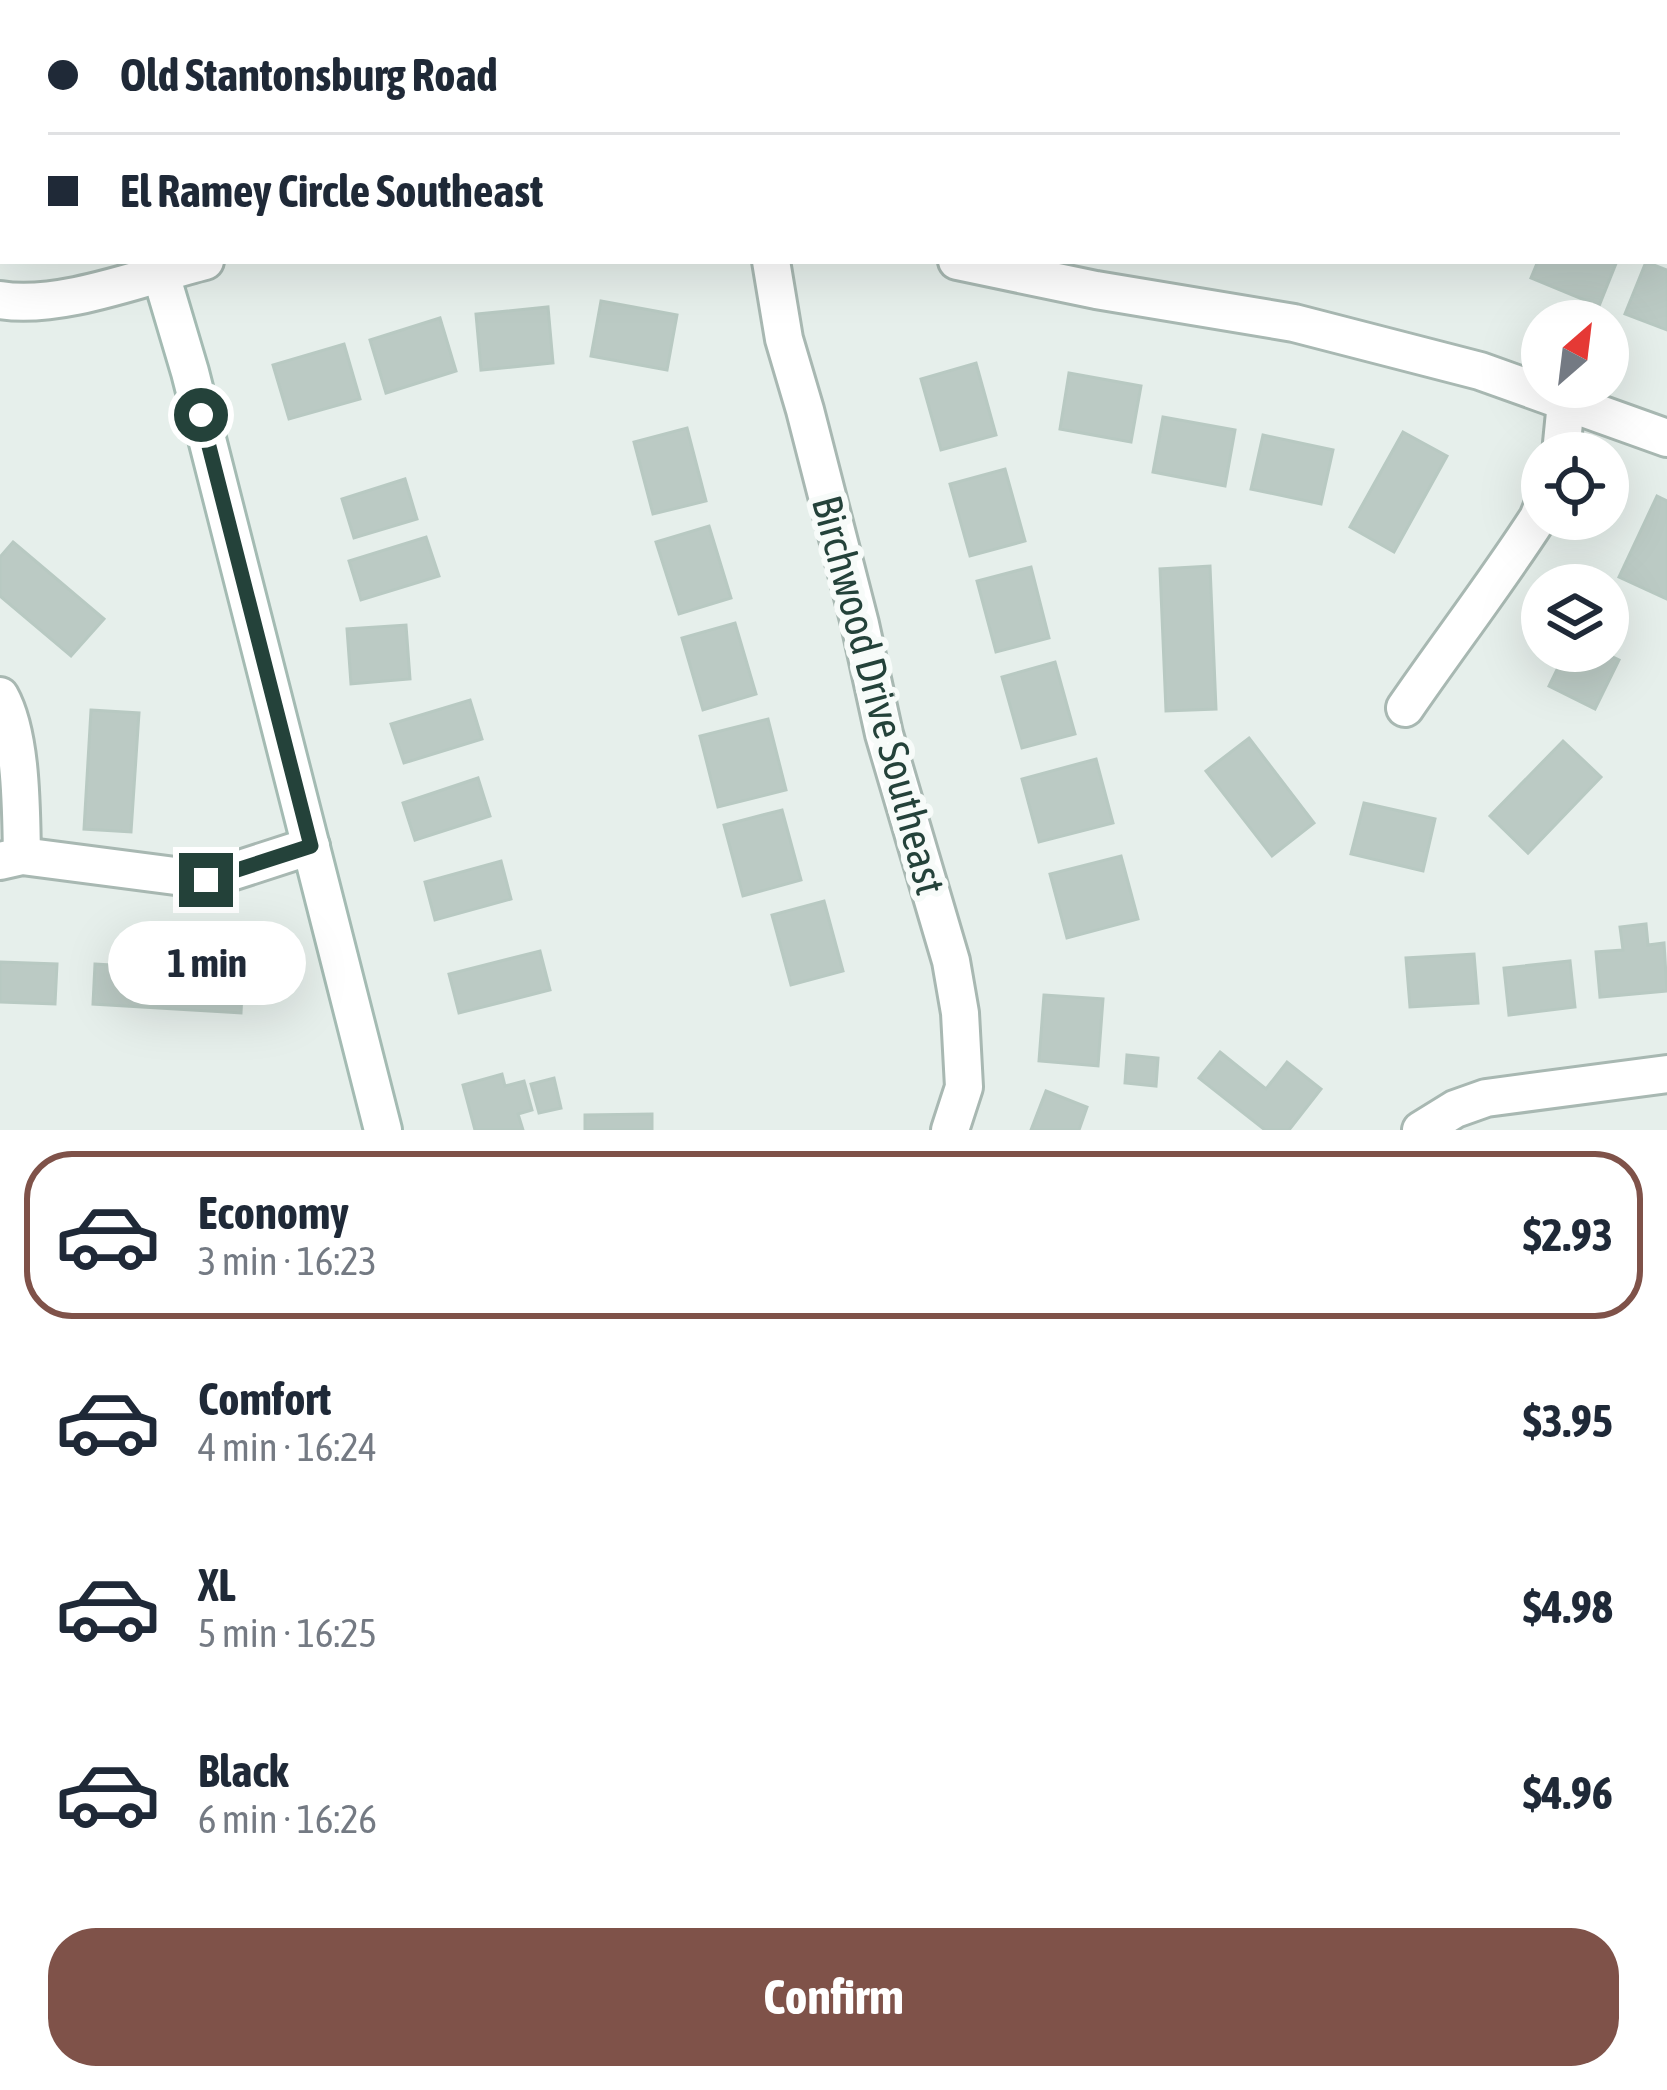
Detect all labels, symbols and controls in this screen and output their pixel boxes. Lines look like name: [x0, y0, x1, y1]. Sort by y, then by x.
text: Old Stantonsburg Road: [120, 49, 498, 101]
text: El Ramey Circle Southeast: [120, 165, 543, 217]
north arrow: [1521, 300, 1629, 408]
map controls: [1521, 300, 1629, 672]
route start: [174, 388, 228, 442]
button: locate: [1521, 432, 1629, 540]
street label: Birchwood Drive Southeast: [803, 490, 955, 900]
button: layers: [1521, 564, 1629, 672]
route end: [179, 853, 233, 907]
callout: 1 min: [107, 922, 305, 1006]
text: 1 min: [167, 941, 247, 985]
icon: car: [54, 1181, 162, 1289]
text: Economy: [198, 1187, 349, 1239]
text: $2.93: [1523, 1209, 1613, 1261]
text: 3 min · 16:23: [198, 1239, 377, 1283]
icon: car: [54, 1367, 162, 1475]
text: Comfort: [198, 1373, 331, 1425]
text: $3.95: [1523, 1395, 1613, 1447]
text: 4 min · 16:24: [198, 1425, 377, 1469]
icon: car: [54, 1553, 162, 1661]
text: XL: [198, 1559, 236, 1611]
text: $4.98: [1523, 1581, 1613, 1633]
text: 5 min · 16:25: [198, 1611, 377, 1655]
icon: car: [54, 1739, 162, 1847]
text: Black: [198, 1745, 289, 1797]
text: $4.96: [1523, 1767, 1613, 1819]
text: 6 min · 16:26: [198, 1797, 377, 1841]
button: Confirm: [48, 1928, 1619, 2066]

